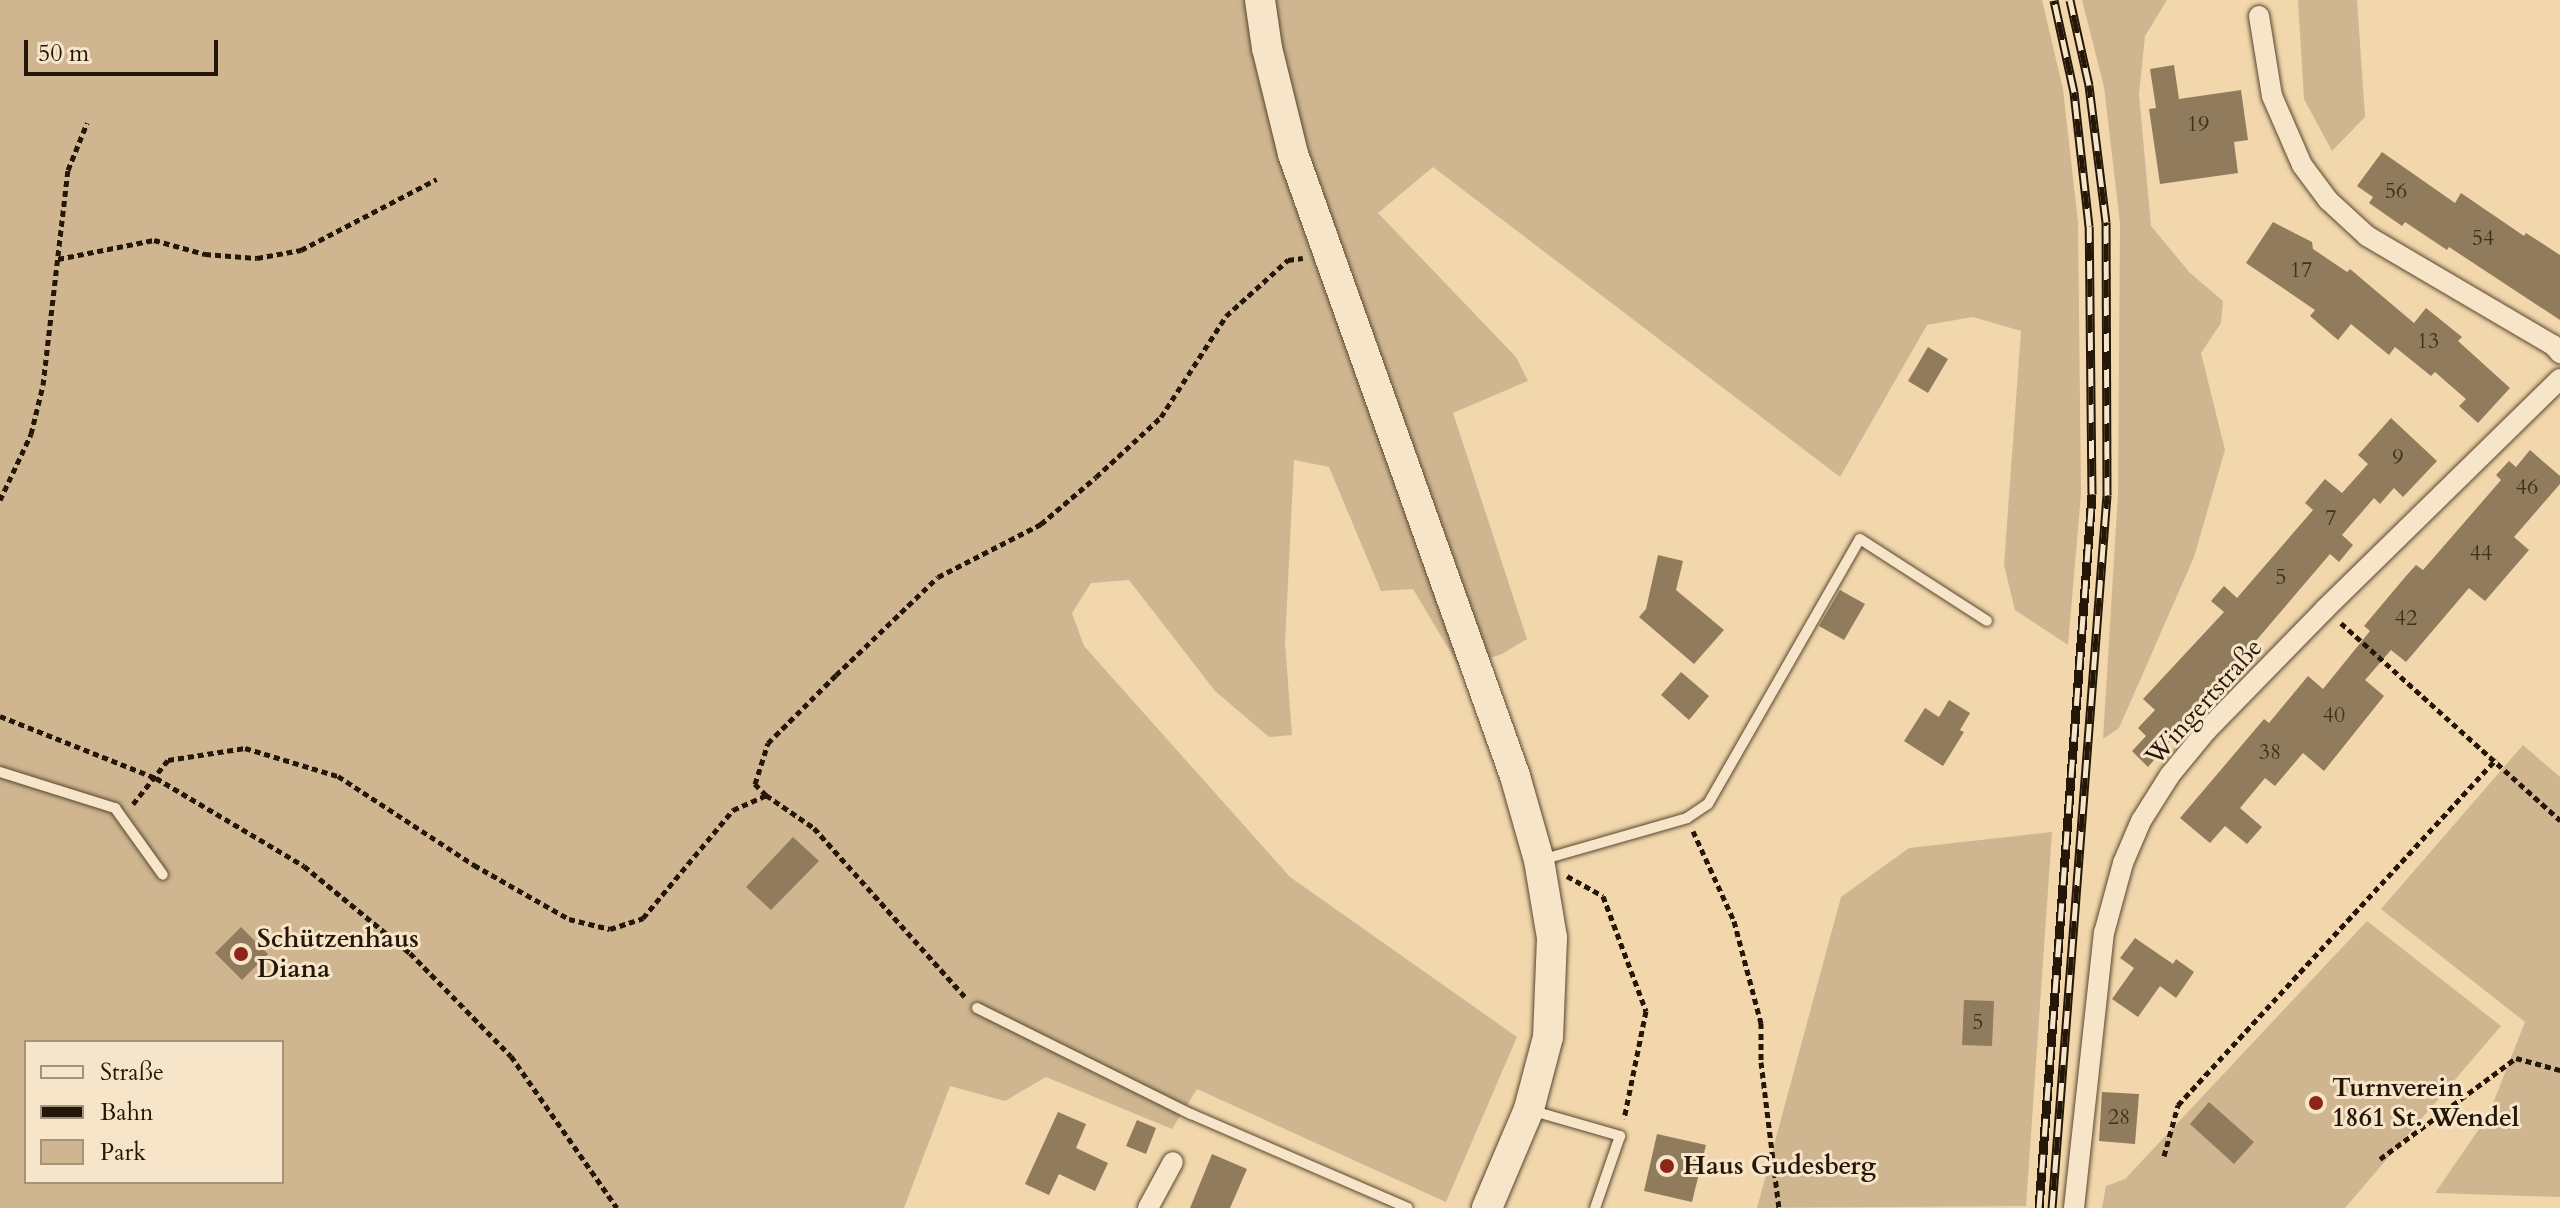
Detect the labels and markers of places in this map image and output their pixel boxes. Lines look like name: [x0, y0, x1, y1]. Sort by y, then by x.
place label: Schützenhaus Diana: [257, 923, 419, 984]
marker: Schützenhaus Diana: [232, 945, 250, 963]
place label: Turnverein 1861 St. Wendel: [2332, 1072, 2519, 1134]
marker: Turnverein 1861 St. Wendel: [2307, 1094, 2325, 1112]
place label: Haus Gudesberg: [1683, 1150, 1876, 1182]
marker: Haus Gudesberg: [1658, 1157, 1676, 1175]

